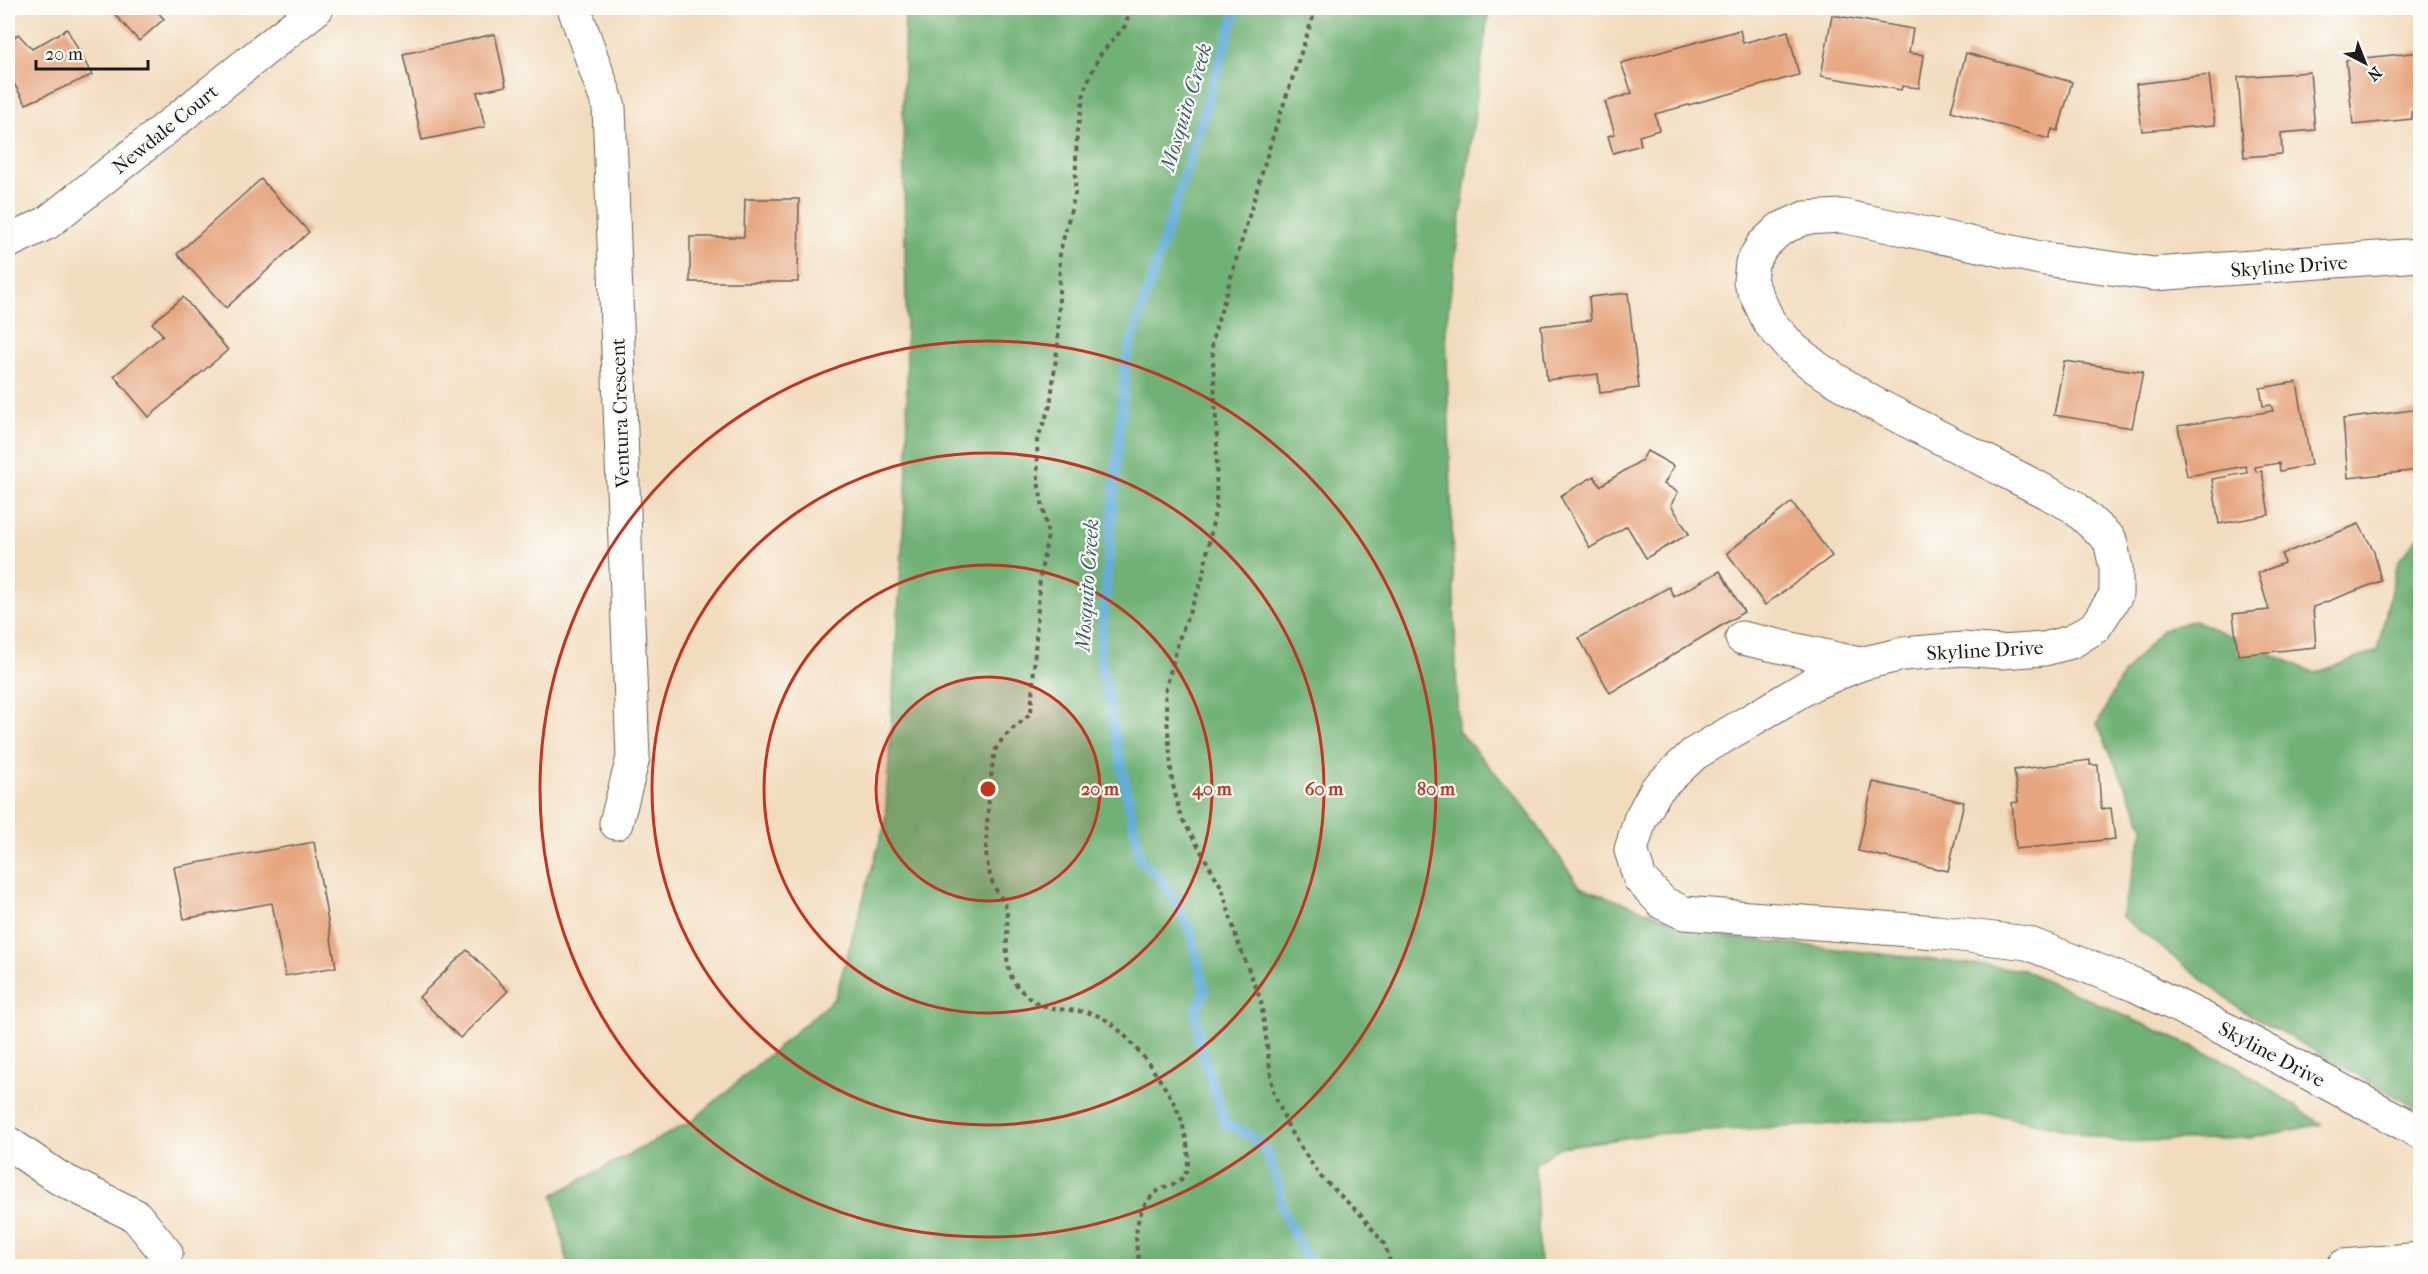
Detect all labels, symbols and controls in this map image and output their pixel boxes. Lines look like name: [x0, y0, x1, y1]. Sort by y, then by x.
scale bar: [36, 33, 148, 71]
north arrow: [2335, 33, 2395, 93]
water label: Mosquito Creek: [1155, 40, 1217, 176]
text: 20 m: [45, 44, 83, 65]
text: N: [2363, 63, 2386, 85]
street label: Newdale Court: [108, 80, 223, 179]
street label: Skyline Drive: [2230, 251, 2348, 282]
street label: Ventura Crescent: [606, 338, 635, 489]
water label: Mosquito Creek: [1070, 518, 1104, 654]
street label: Skyline Drive: [1926, 636, 2044, 665]
centre of rings: [978, 779, 998, 799]
text: 20 m: [1081, 779, 1120, 800]
text: 40 m: [1191, 779, 1233, 800]
text: 60 m: [1305, 779, 1344, 800]
text: 80 m: [1417, 779, 1456, 800]
street label: Skyline Drive: [2215, 1017, 2329, 1092]

